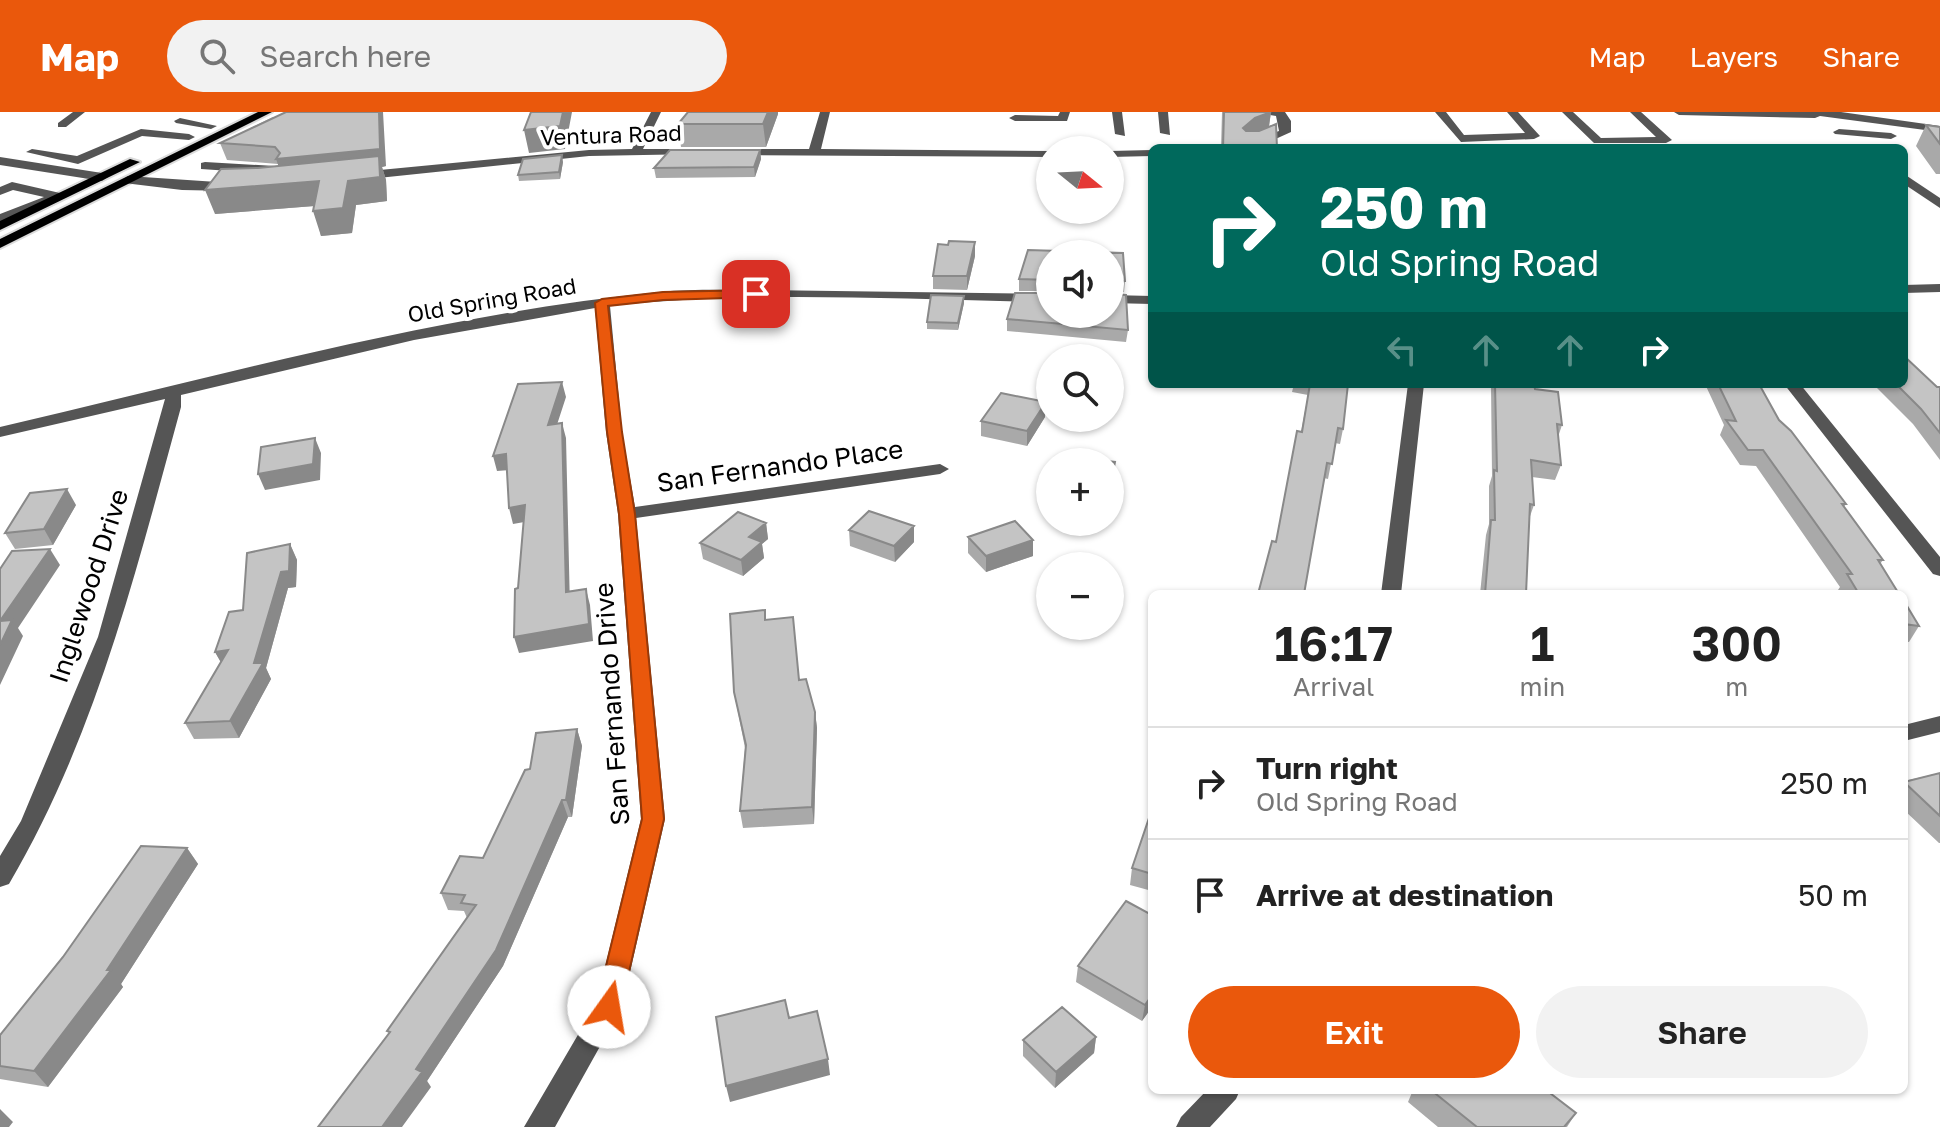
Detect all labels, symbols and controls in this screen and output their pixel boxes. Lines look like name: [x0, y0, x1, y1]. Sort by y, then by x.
search box: [167, 20, 727, 92]
text: Map: [40, 34, 119, 79]
icon: search: [195, 34, 239, 78]
text: Search here: [259, 38, 431, 74]
text: Map: [1588, 40, 1646, 73]
text: Layers: [1690, 40, 1778, 73]
text: Share: [1822, 40, 1900, 73]
street label: Ventura Road: [540, 119, 682, 150]
north arrow: [1036, 136, 1124, 224]
map controls: [1036, 136, 1124, 640]
text: 250 m: [1320, 173, 1488, 240]
icon: right: [1188, 176, 1292, 280]
button: sound: [1036, 240, 1124, 328]
text: Old Spring Road: [1320, 241, 1599, 284]
pin: [722, 260, 790, 328]
street label: Old Spring Road: [406, 271, 578, 328]
icon: arrive: [734, 272, 778, 316]
icon: left: [1380, 328, 1424, 372]
icon: ahead: [1464, 328, 1508, 372]
icon: ahead: [1548, 328, 1592, 372]
icon: right: [1632, 328, 1676, 372]
button: search: [1036, 344, 1124, 432]
street label: San Fernando Place: [655, 433, 905, 498]
button: +: [1036, 448, 1124, 536]
street label: Inglewood Drive: [43, 485, 134, 687]
button: −: [1036, 552, 1124, 640]
street label: San Fernando Drive: [588, 582, 635, 827]
text: 16:17: [1274, 614, 1393, 672]
text: 1: [1530, 614, 1554, 672]
text: 300: [1691, 614, 1782, 672]
text: Arrival: [1293, 671, 1374, 702]
text: min: [1519, 671, 1565, 702]
text: m: [1725, 671, 1748, 702]
text: Turn right: [1256, 750, 1398, 786]
icon: right: [1188, 761, 1232, 805]
text: 250 m: [1781, 765, 1868, 801]
text: Old Spring Road: [1256, 786, 1458, 817]
icon: arrive: [1188, 873, 1232, 917]
text: Arrive at destination: [1256, 877, 1553, 913]
text: 50 m: [1798, 877, 1868, 913]
position arrow: [567, 965, 651, 1049]
button: Exit: [1188, 986, 1520, 1078]
button: Share: [1536, 986, 1868, 1078]

